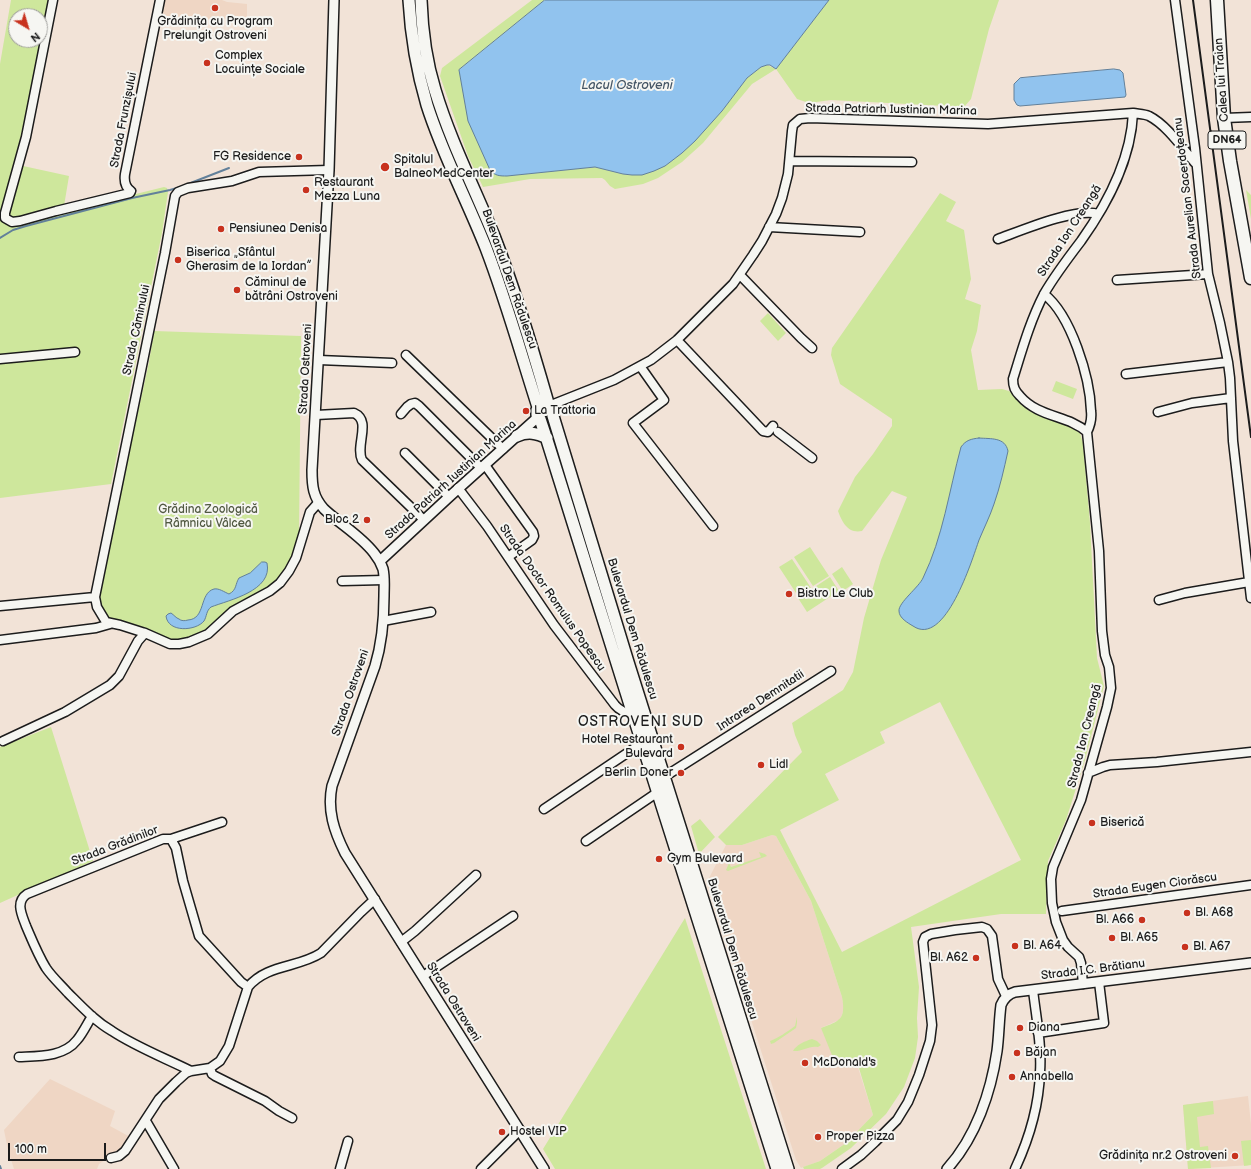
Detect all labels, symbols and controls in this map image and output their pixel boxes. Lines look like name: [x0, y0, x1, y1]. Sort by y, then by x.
marker: Grădinița cu Program Prelungit Ostroveni: [210, 3, 220, 13]
north arrow: [8, 8, 48, 48]
place label: Grădinița cu Program Prelungit Ostroveni: [157, 15, 273, 43]
text: N: [28, 29, 42, 45]
street label: Calea lui Traian: [1212, 37, 1232, 123]
place label: Complex Locuințe Sociale: [215, 49, 305, 77]
marker: Complex Locuințe Sociale: [202, 58, 212, 68]
street label: Strada Frunzișului: [108, 71, 140, 169]
water label: Lacul Ostroveni: [581, 78, 673, 94]
street label: Strada Patriarh Iustinian Marina: [805, 101, 977, 119]
street label: Strada Aurelian Sacerdoțeanu: [1171, 117, 1205, 279]
road number: DN64: [1208, 131, 1246, 149]
place label: FG Residence: [213, 150, 291, 164]
marker: FG Residence: [294, 152, 304, 162]
place label: Spitalul BalneoMedCenter: [394, 153, 494, 181]
marker: Spitalul BalneoMedCenter: [379, 161, 391, 173]
place label: Restaurant Mezza Luna: [314, 176, 380, 204]
street label: Strada Ion Creangă: [1035, 182, 1105, 280]
marker: Restaurant Mezza Luna: [301, 185, 311, 195]
street label: Bulevardul Dem Rădulescu: [478, 207, 540, 351]
place label: Pensiunea Denisa: [229, 222, 327, 236]
marker: Pensiunea Denisa: [216, 224, 226, 234]
place label: Biserica „Sfântul Gherasim de la Iordan”: [186, 246, 312, 274]
marker: Biserica „Sfântul Gherasim de la Iordan”: [173, 255, 183, 265]
place label: Căminul de bătrâni Ostroveni: [245, 276, 338, 304]
street label: Strada Căminului: [120, 283, 154, 377]
marker: Căminul de bătrâni Ostroveni: [232, 285, 242, 295]
street label: Strada Ostroveni: [296, 323, 316, 415]
place label: La Trattoria: [534, 404, 596, 418]
marker: La Trattoria: [521, 406, 531, 416]
street label: Strada Patriarh Iustinian Marina: [382, 417, 520, 543]
park label: Grădina Zoologică Râmnicu Vâlcea: [158, 503, 258, 531]
place label: Bloc 2: [325, 513, 359, 527]
marker: Bloc 2: [362, 515, 372, 525]
street label: Strada Doctor Romulus Popescu: [496, 522, 608, 674]
street label: Bulevardul Dem Rădulescu: [604, 557, 660, 701]
place label: Bistro Le Club: [797, 587, 873, 601]
marker: Bistro Le Club: [784, 589, 794, 599]
street label: Strada Ostroveni: [329, 648, 373, 738]
street label: Intrarea Demnitatii: [715, 667, 807, 735]
street label: Strada Ion Creangă: [1065, 683, 1105, 789]
district label: OSTROVENI SUD: [578, 714, 704, 730]
place label: Hotel Restaurant Bulevard: [581, 733, 673, 761]
marker: Hotel Restaurant Bulevard: [676, 742, 686, 752]
place label: Lidl: [769, 758, 788, 772]
marker: Lidl: [756, 760, 766, 770]
place label: Berlin Doner: [604, 766, 673, 780]
marker: Berlin Doner: [676, 768, 686, 778]
place label: Biserică: [1100, 816, 1144, 830]
marker: Biserică: [1087, 818, 1097, 828]
street label: Strada Grădinilor: [70, 823, 160, 869]
place label: Gym Bulevard: [667, 852, 743, 866]
marker: Gym Bulevard: [654, 854, 664, 864]
street label: Strada Eugen Ciorăscu: [1092, 870, 1218, 902]
street label: Bulevardul Dem Rădulescu: [704, 877, 760, 1021]
place label: Bl. A68: [1195, 906, 1233, 920]
marker: Bl. A68: [1182, 908, 1192, 918]
place label: Bl. A66: [1096, 913, 1134, 927]
marker: Bl. A66: [1137, 915, 1147, 925]
place label: Bl. A65: [1120, 931, 1158, 945]
marker: Bl. A65: [1107, 933, 1117, 943]
place label: Bl. A64: [1023, 939, 1061, 953]
place label: Bl. A67: [1193, 940, 1230, 954]
marker: Bl. A64: [1010, 941, 1020, 951]
marker: Bl. A67: [1180, 942, 1190, 952]
place label: Bl. A62: [930, 951, 968, 965]
marker: Bl. A62: [971, 953, 981, 963]
street label: Strada I.C. Brătianu: [1040, 956, 1146, 984]
street label: Strada Ostroveni: [423, 960, 483, 1044]
place label: Diana: [1028, 1021, 1060, 1035]
marker: Diana: [1015, 1023, 1025, 1033]
place label: Băjan: [1025, 1046, 1056, 1060]
marker: Băjan: [1012, 1048, 1022, 1058]
place label: McDonald's: [813, 1056, 876, 1070]
marker: McDonald's: [800, 1058, 810, 1068]
place label: Annabella: [1020, 1070, 1074, 1084]
marker: Annabella: [1007, 1072, 1017, 1082]
place label: Hostel VIP: [510, 1125, 567, 1139]
marker: Hostel VIP: [497, 1127, 507, 1137]
place label: Proper Pizza: [826, 1130, 895, 1144]
marker: Proper Pizza: [813, 1132, 823, 1142]
scale bar: [10, 1135, 108, 1161]
text: 100 m: [15, 1142, 47, 1157]
place label: Grădinița nr.2 Ostroveni: [1099, 1149, 1227, 1163]
marker: Grădinița nr.2 Ostroveni: [1230, 1151, 1240, 1161]

